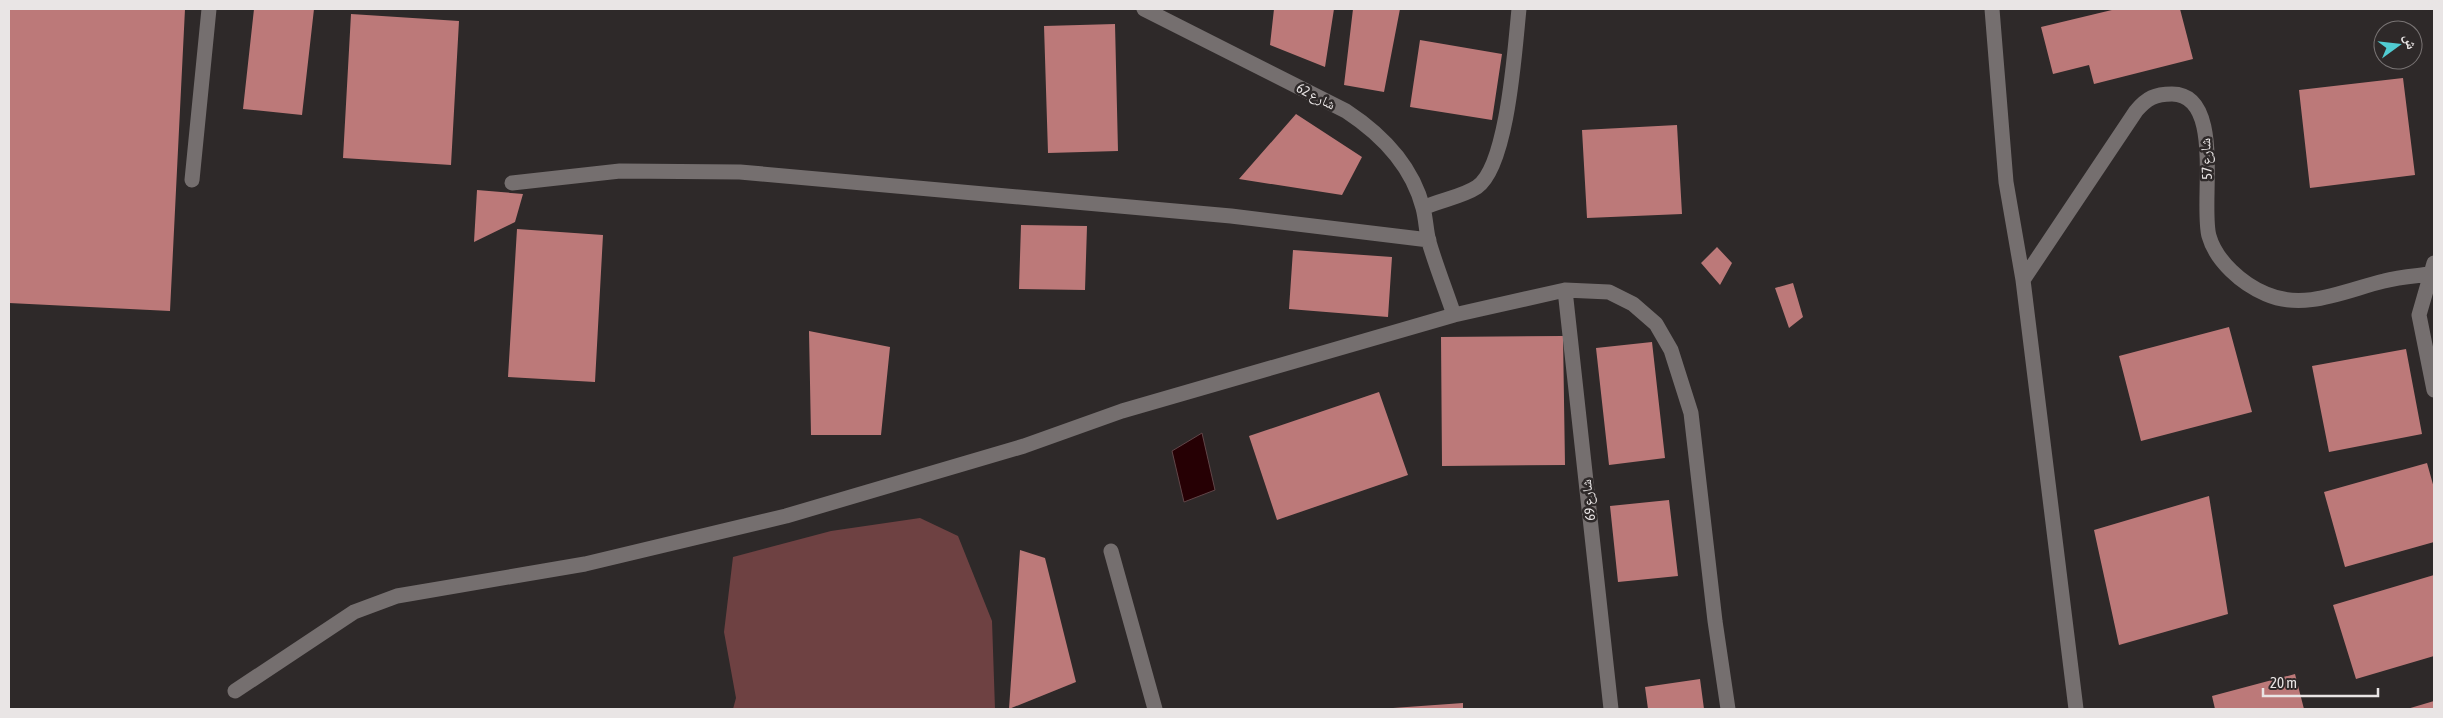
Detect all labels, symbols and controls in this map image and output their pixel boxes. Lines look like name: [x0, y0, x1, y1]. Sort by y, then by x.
north arrow: [2373, 20, 2423, 70]
text: ش: [2400, 32, 2420, 51]
street label: شارع 62: [1293, 79, 1338, 114]
street label: شارع 57: [2197, 138, 2217, 180]
street label: شارع 69: [1578, 478, 1600, 522]
scale bar: [2263, 666, 2378, 698]
text: 20 m: [2270, 674, 2297, 691]

